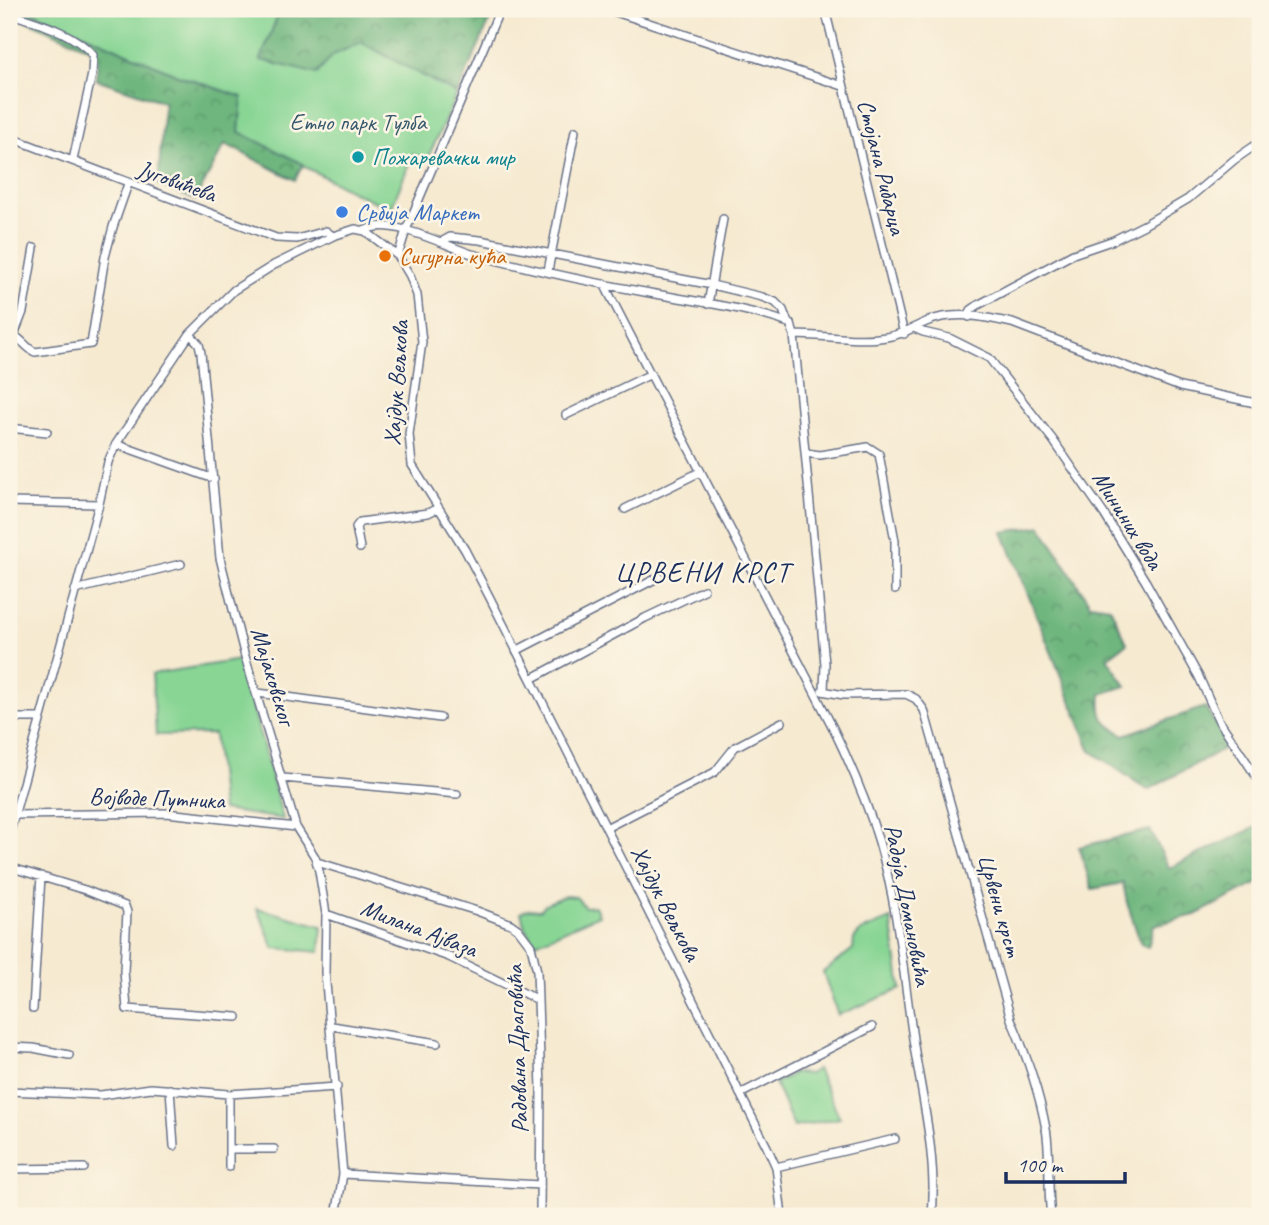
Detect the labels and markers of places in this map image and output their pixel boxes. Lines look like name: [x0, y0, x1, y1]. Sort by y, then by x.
place label: Пожаревачки мир: [372, 142, 516, 172]
marker: Пожаревачки мир: [350, 149, 366, 165]
place label: Србија Маркет: [356, 197, 480, 227]
marker: Србија Маркет: [334, 204, 350, 220]
place label: Сигурна кућа: [399, 241, 507, 271]
marker: Сигурна кућа: [377, 248, 393, 264]

